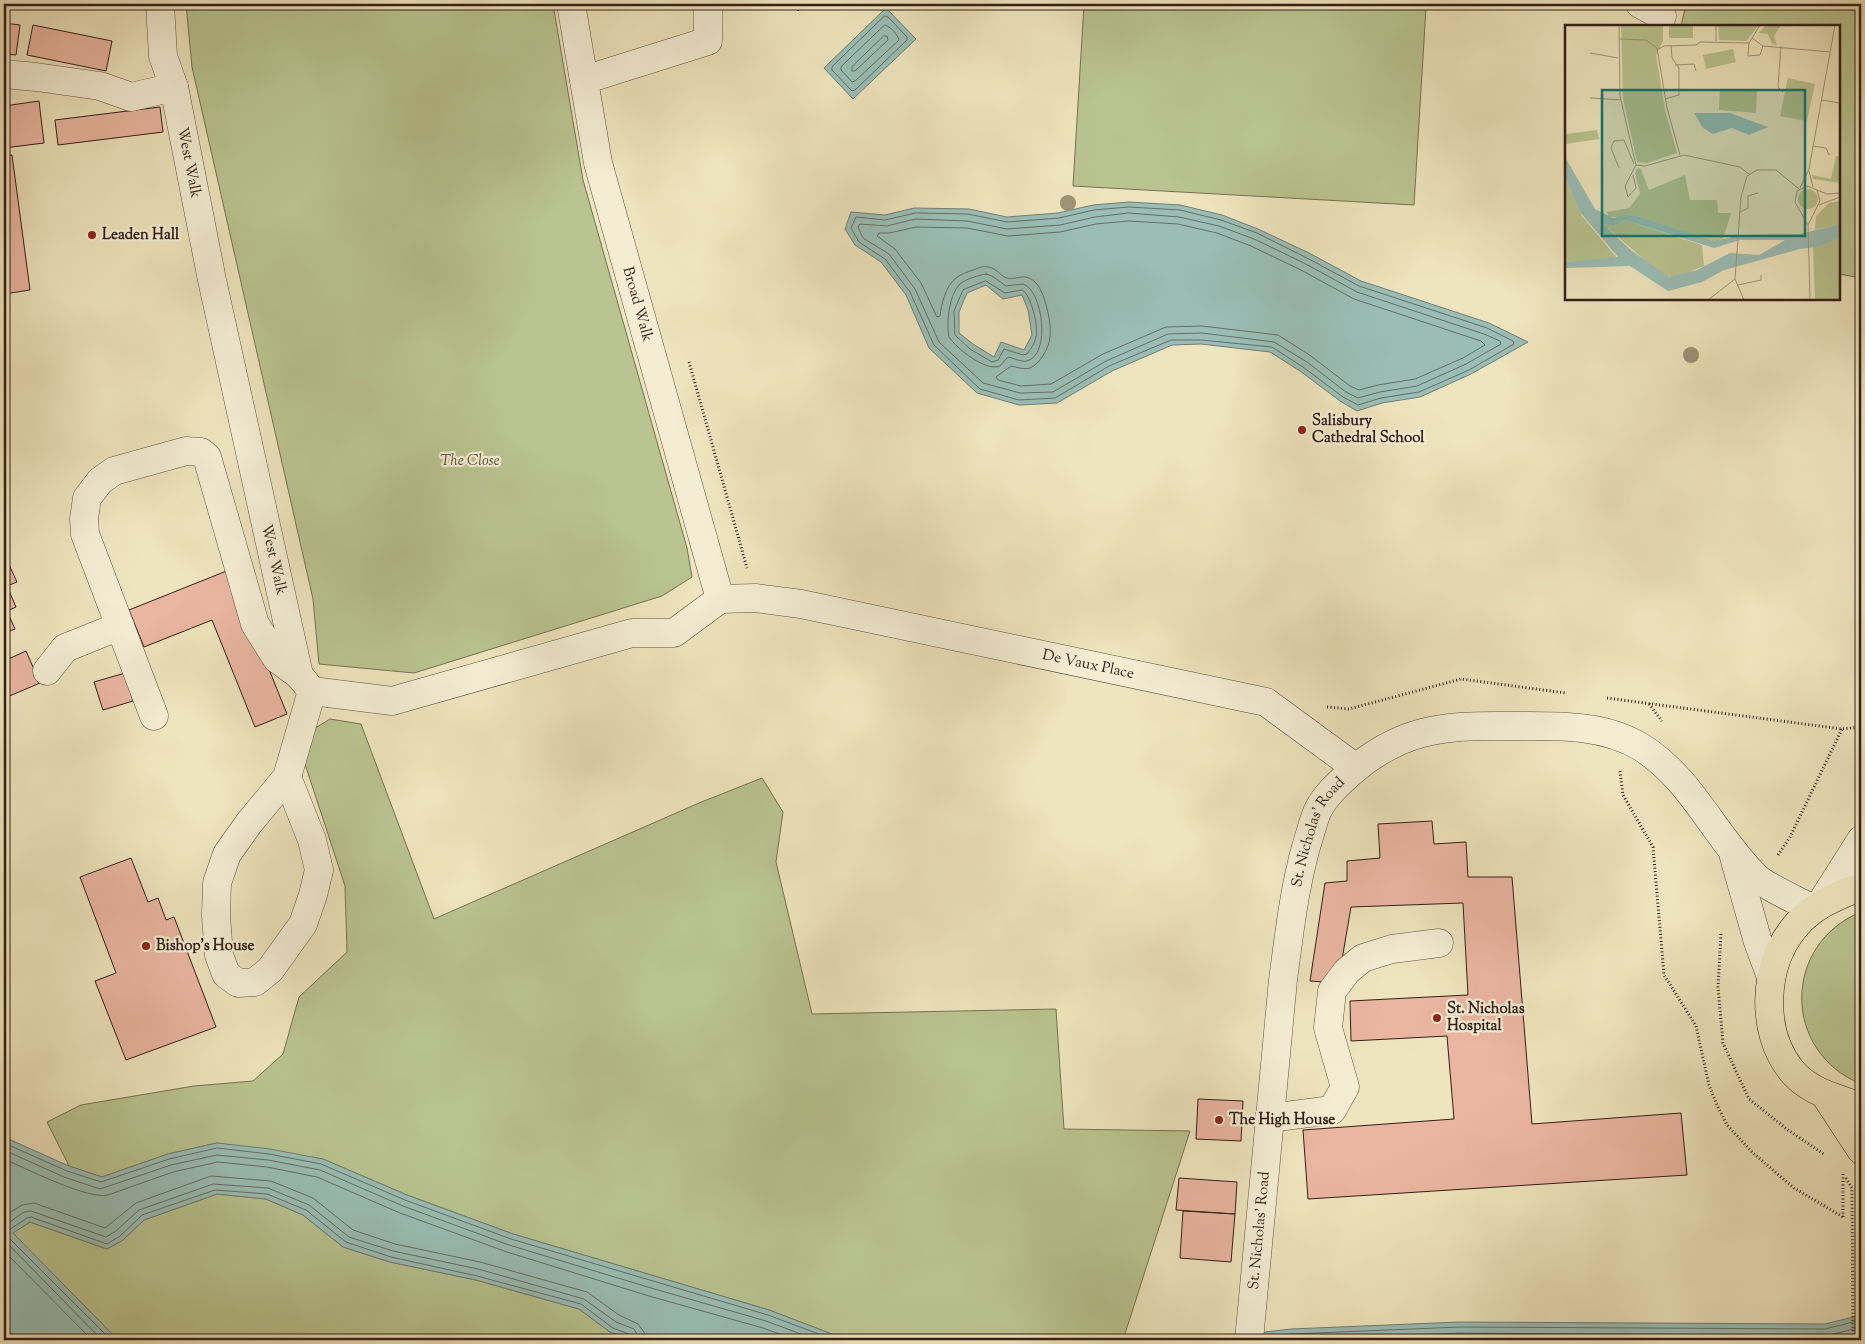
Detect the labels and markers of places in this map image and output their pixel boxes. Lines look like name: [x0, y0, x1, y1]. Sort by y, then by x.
place label: Leaden Hall: [102, 225, 180, 246]
marker: Leaden Hall: [86, 229, 98, 241]
place label: Salisbury Cathedral School: [1312, 411, 1425, 449]
marker: Salisbury Cathedral School: [1296, 424, 1308, 436]
place label: Bishop's House: [156, 936, 254, 957]
marker: Bishop's House: [140, 940, 152, 952]
place label: St. Nicholas Hospital: [1447, 999, 1525, 1037]
marker: St. Nicholas Hospital: [1431, 1012, 1443, 1024]
place label: The High House: [1229, 1110, 1335, 1131]
marker: The High House: [1213, 1114, 1225, 1126]

